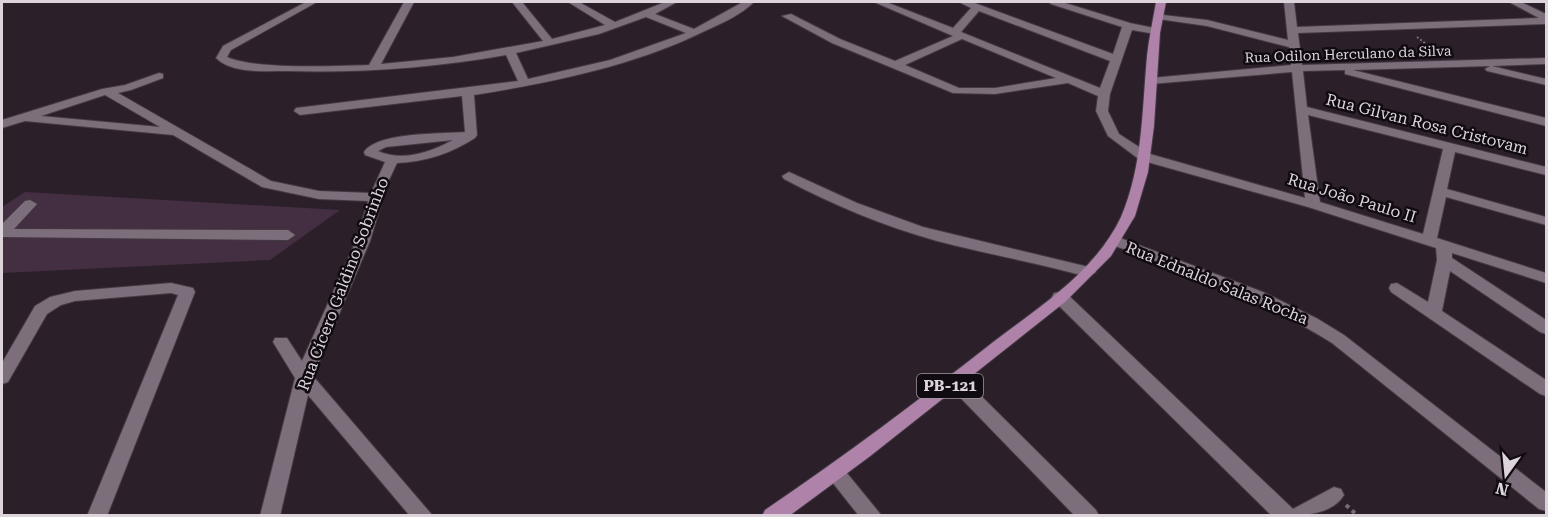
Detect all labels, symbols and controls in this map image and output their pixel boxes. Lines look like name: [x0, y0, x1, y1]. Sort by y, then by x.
street label: Rua Odilon Herculano da Silva: [1244, 42, 1452, 66]
street label: Rua Gilvan Rosa Cristovam: [1324, 90, 1530, 158]
street label: Rua João Paulo II: [1285, 169, 1419, 227]
street label: Rua Cícero Galdino Sobrinho: [294, 175, 392, 393]
street label: Rua Ednaldo Salas Rocha: [1123, 238, 1311, 328]
road number: PB-121: [917, 374, 983, 398]
north arrow: [1476, 445, 1536, 505]
text: N: [1494, 478, 1511, 500]

